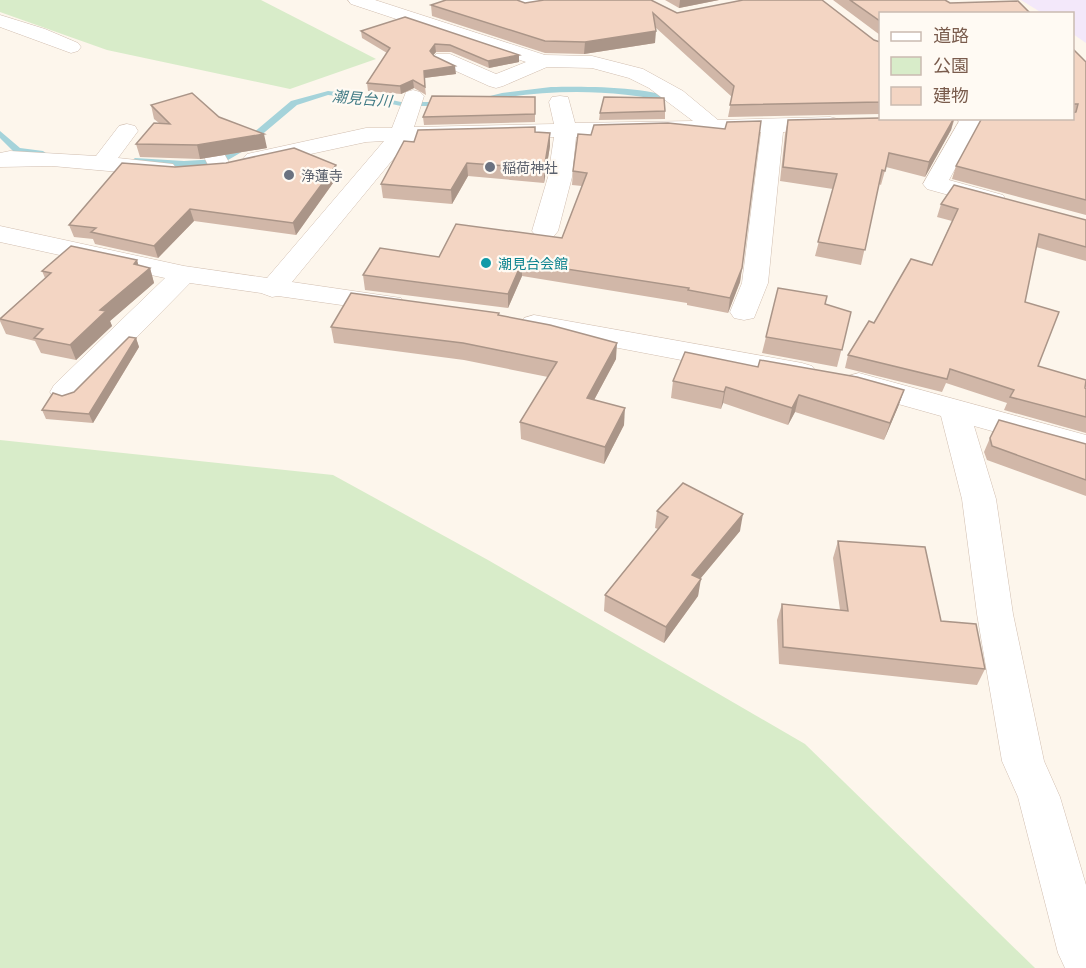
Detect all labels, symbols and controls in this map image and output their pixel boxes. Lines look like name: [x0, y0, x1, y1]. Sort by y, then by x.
legend: [879, 12, 1074, 120]
text: 道路: [933, 23, 969, 47]
text: 公園: [933, 53, 969, 77]
text: 建物: [933, 83, 969, 107]
water label: 潮見台川: [331, 85, 395, 111]
place label: 稲荷神社: [502, 158, 558, 177]
marker: 稲荷神社: [483, 160, 497, 174]
place label: 浄蓮寺: [301, 166, 343, 185]
marker: 浄蓮寺: [282, 168, 296, 182]
place label: 潮見台会館: [498, 254, 568, 273]
marker: 潮見台会館: [479, 256, 493, 270]

